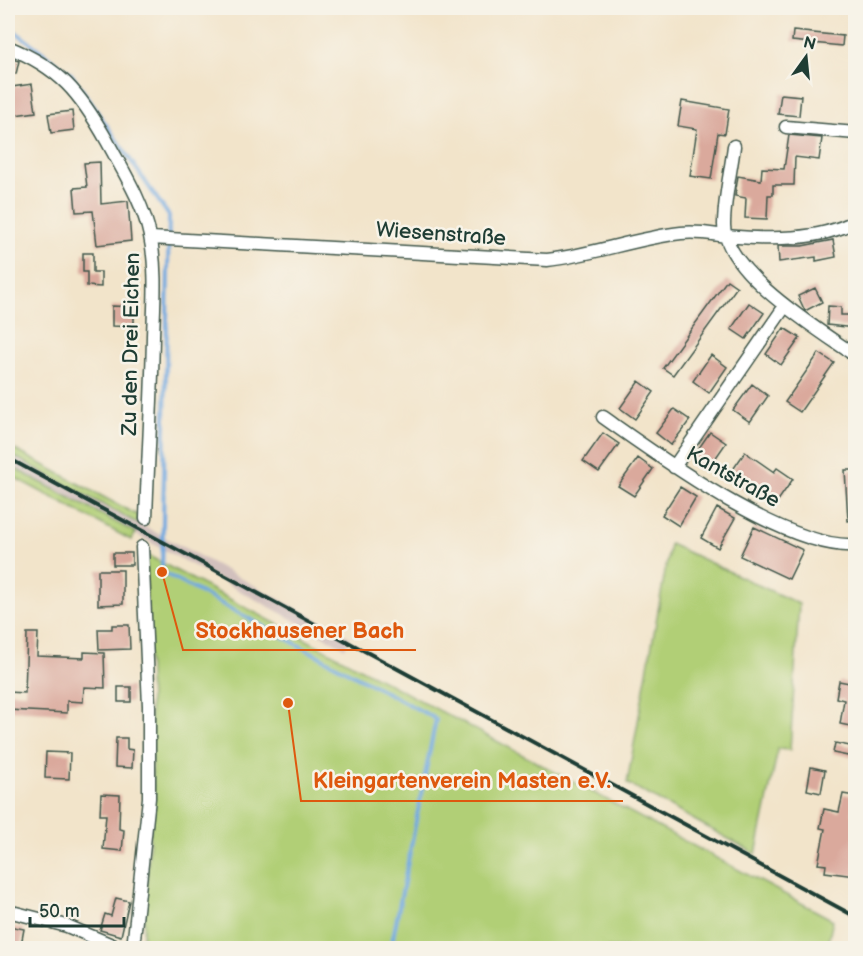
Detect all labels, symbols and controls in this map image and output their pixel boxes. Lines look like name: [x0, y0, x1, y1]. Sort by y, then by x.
north arrow: [776, 27, 836, 87]
text: N: [801, 33, 818, 55]
street label: Wiesenstraße: [375, 217, 507, 251]
street label: Zu den Drei Eichen: [117, 252, 145, 437]
street label: Kantstraße: [682, 441, 784, 513]
callout: Stockhausener Bach: [183, 610, 416, 650]
text: Stockhausener Bach: [196, 618, 404, 645]
callout: Kleingartenverein Masten e.V.: [301, 761, 623, 801]
text: Kleingartenverein Masten e.V.: [313, 768, 611, 795]
scale bar: [30, 890, 124, 928]
text: 50 m: [39, 901, 80, 922]

